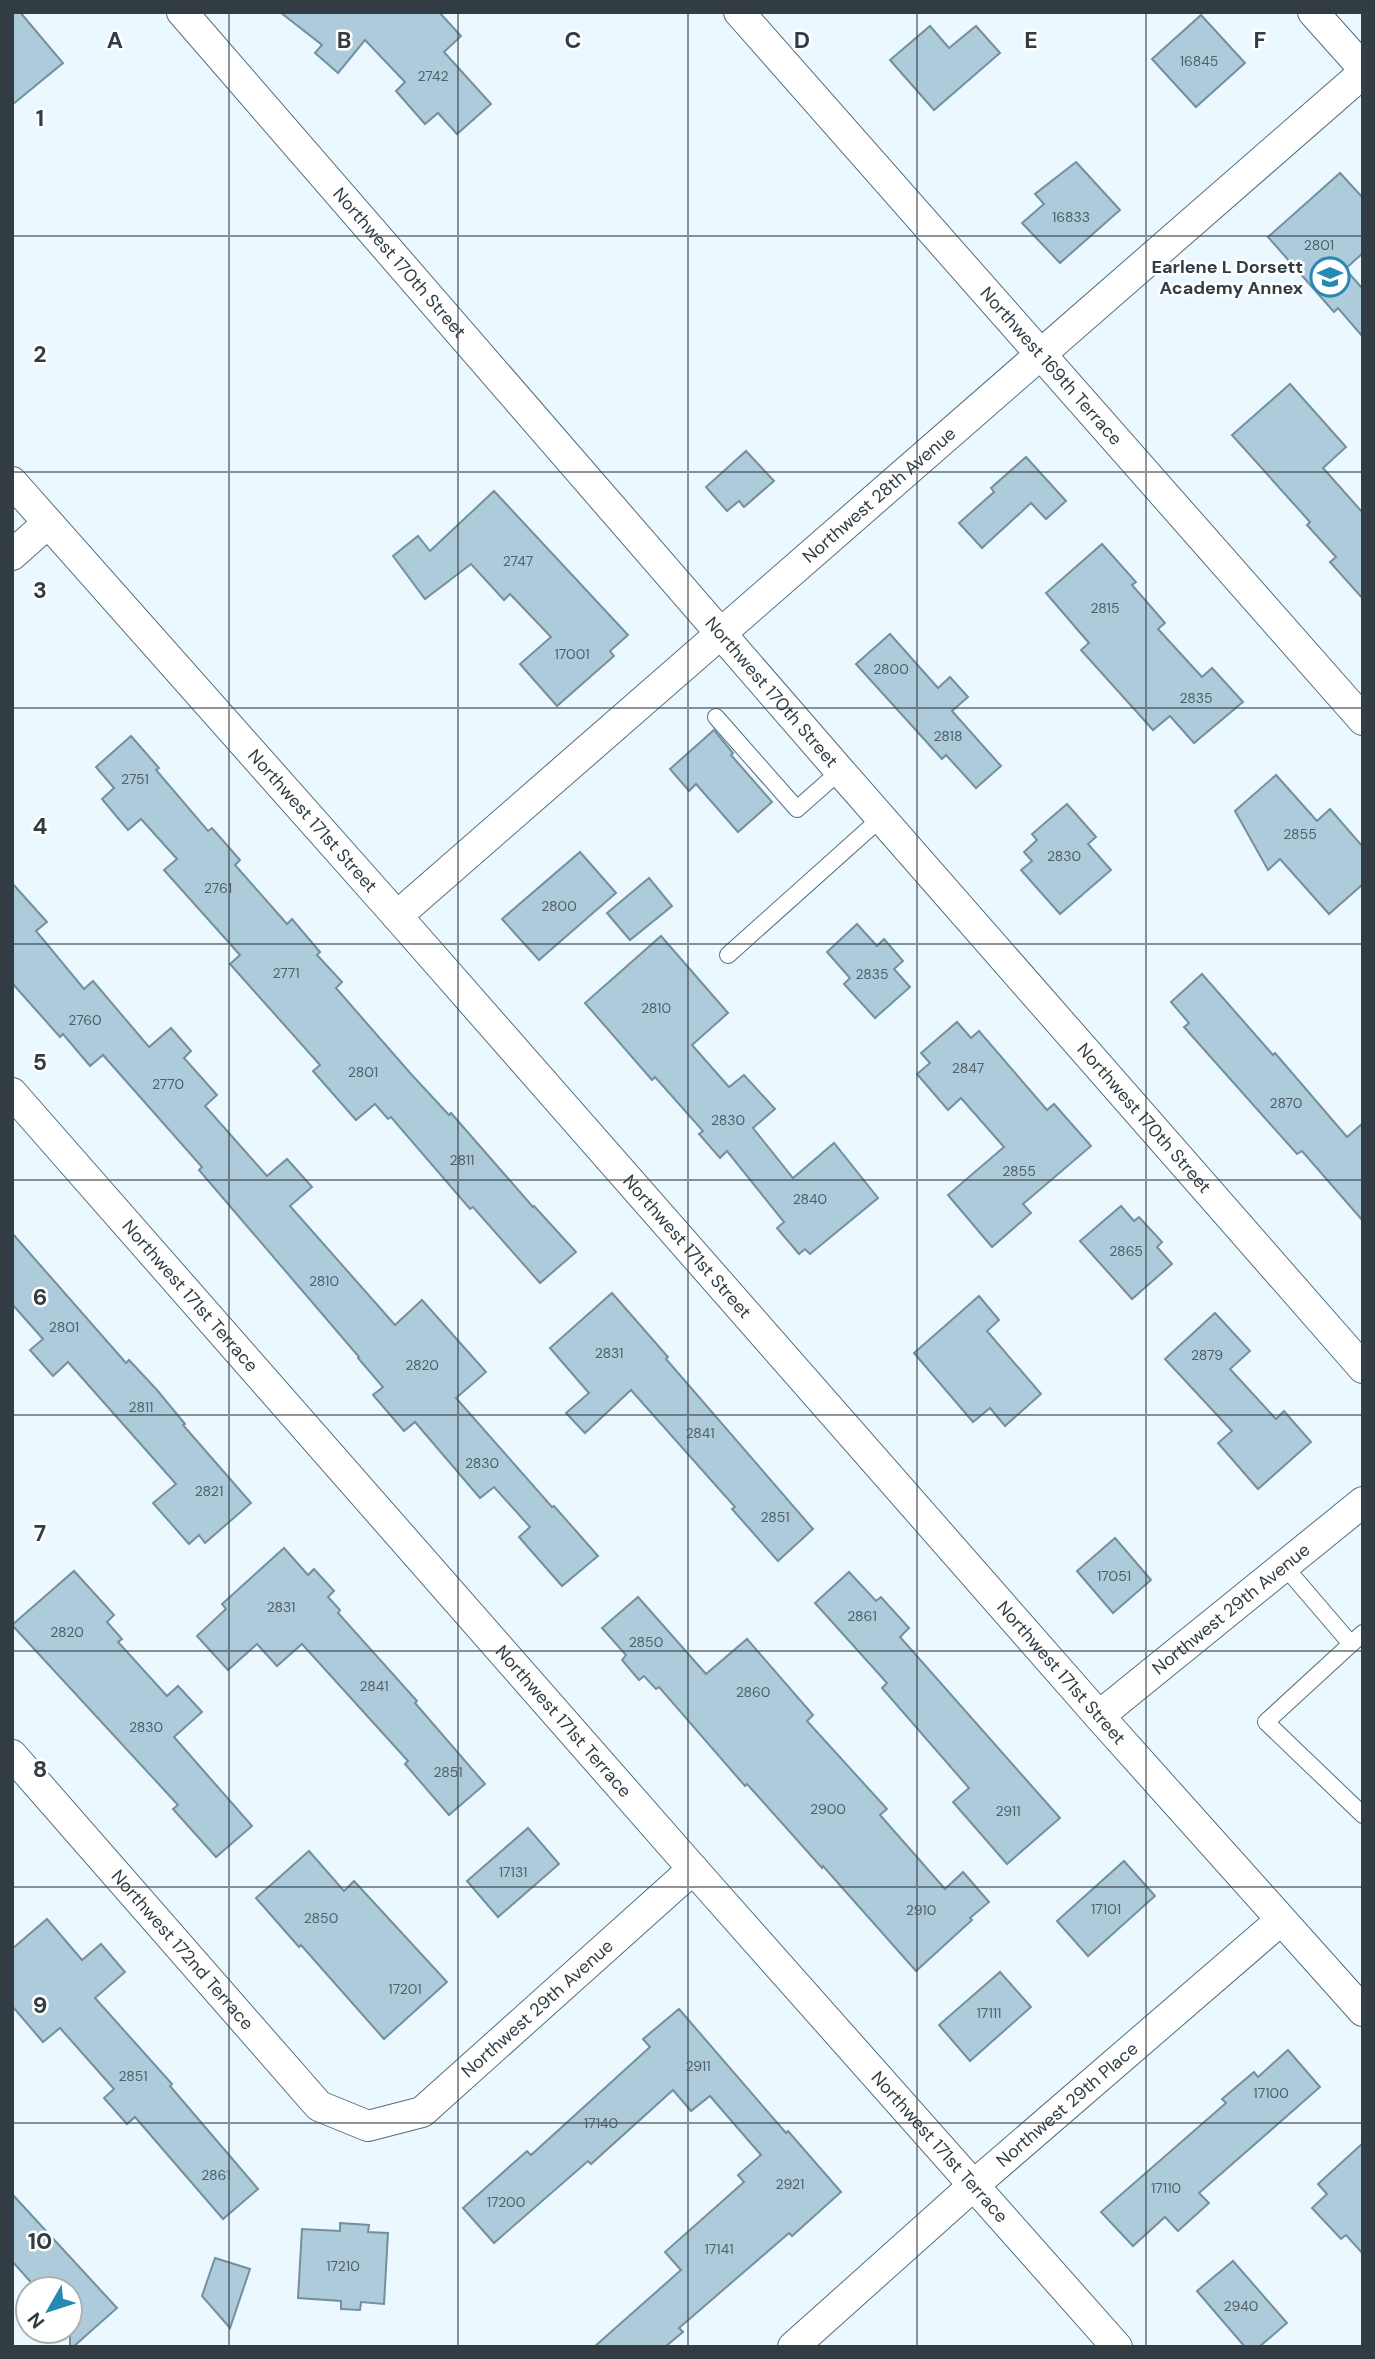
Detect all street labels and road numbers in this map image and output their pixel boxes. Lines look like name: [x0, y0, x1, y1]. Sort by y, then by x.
street label: Northwest 170th Street: [328, 182, 471, 343]
street label: Northwest 169th Terrace: [975, 282, 1127, 451]
street label: Northwest 28th Avenue: [798, 422, 961, 569]
street label: Northwest 170th Street: [700, 612, 843, 772]
street label: Northwest 171st Street: [243, 744, 383, 898]
street label: Northwest 170th Street: [1072, 1038, 1216, 1198]
street label: Northwest 171st Street: [617, 1170, 757, 1324]
street label: Northwest 171st Terrace: [117, 1215, 263, 1377]
street label: Northwest 29th Avenue: [1147, 1538, 1315, 1680]
street label: Northwest 171st Street: [991, 1596, 1131, 1750]
street label: Northwest 171st Terrace: [490, 1640, 637, 1803]
street label: Northwest 172nd Terrace: [106, 1865, 259, 2035]
street label: Northwest 29th Avenue: [456, 1934, 618, 2083]
street label: Northwest 29th Place: [991, 2037, 1143, 2172]
street label: Northwest 171st Terrace: [866, 2066, 1013, 2228]

